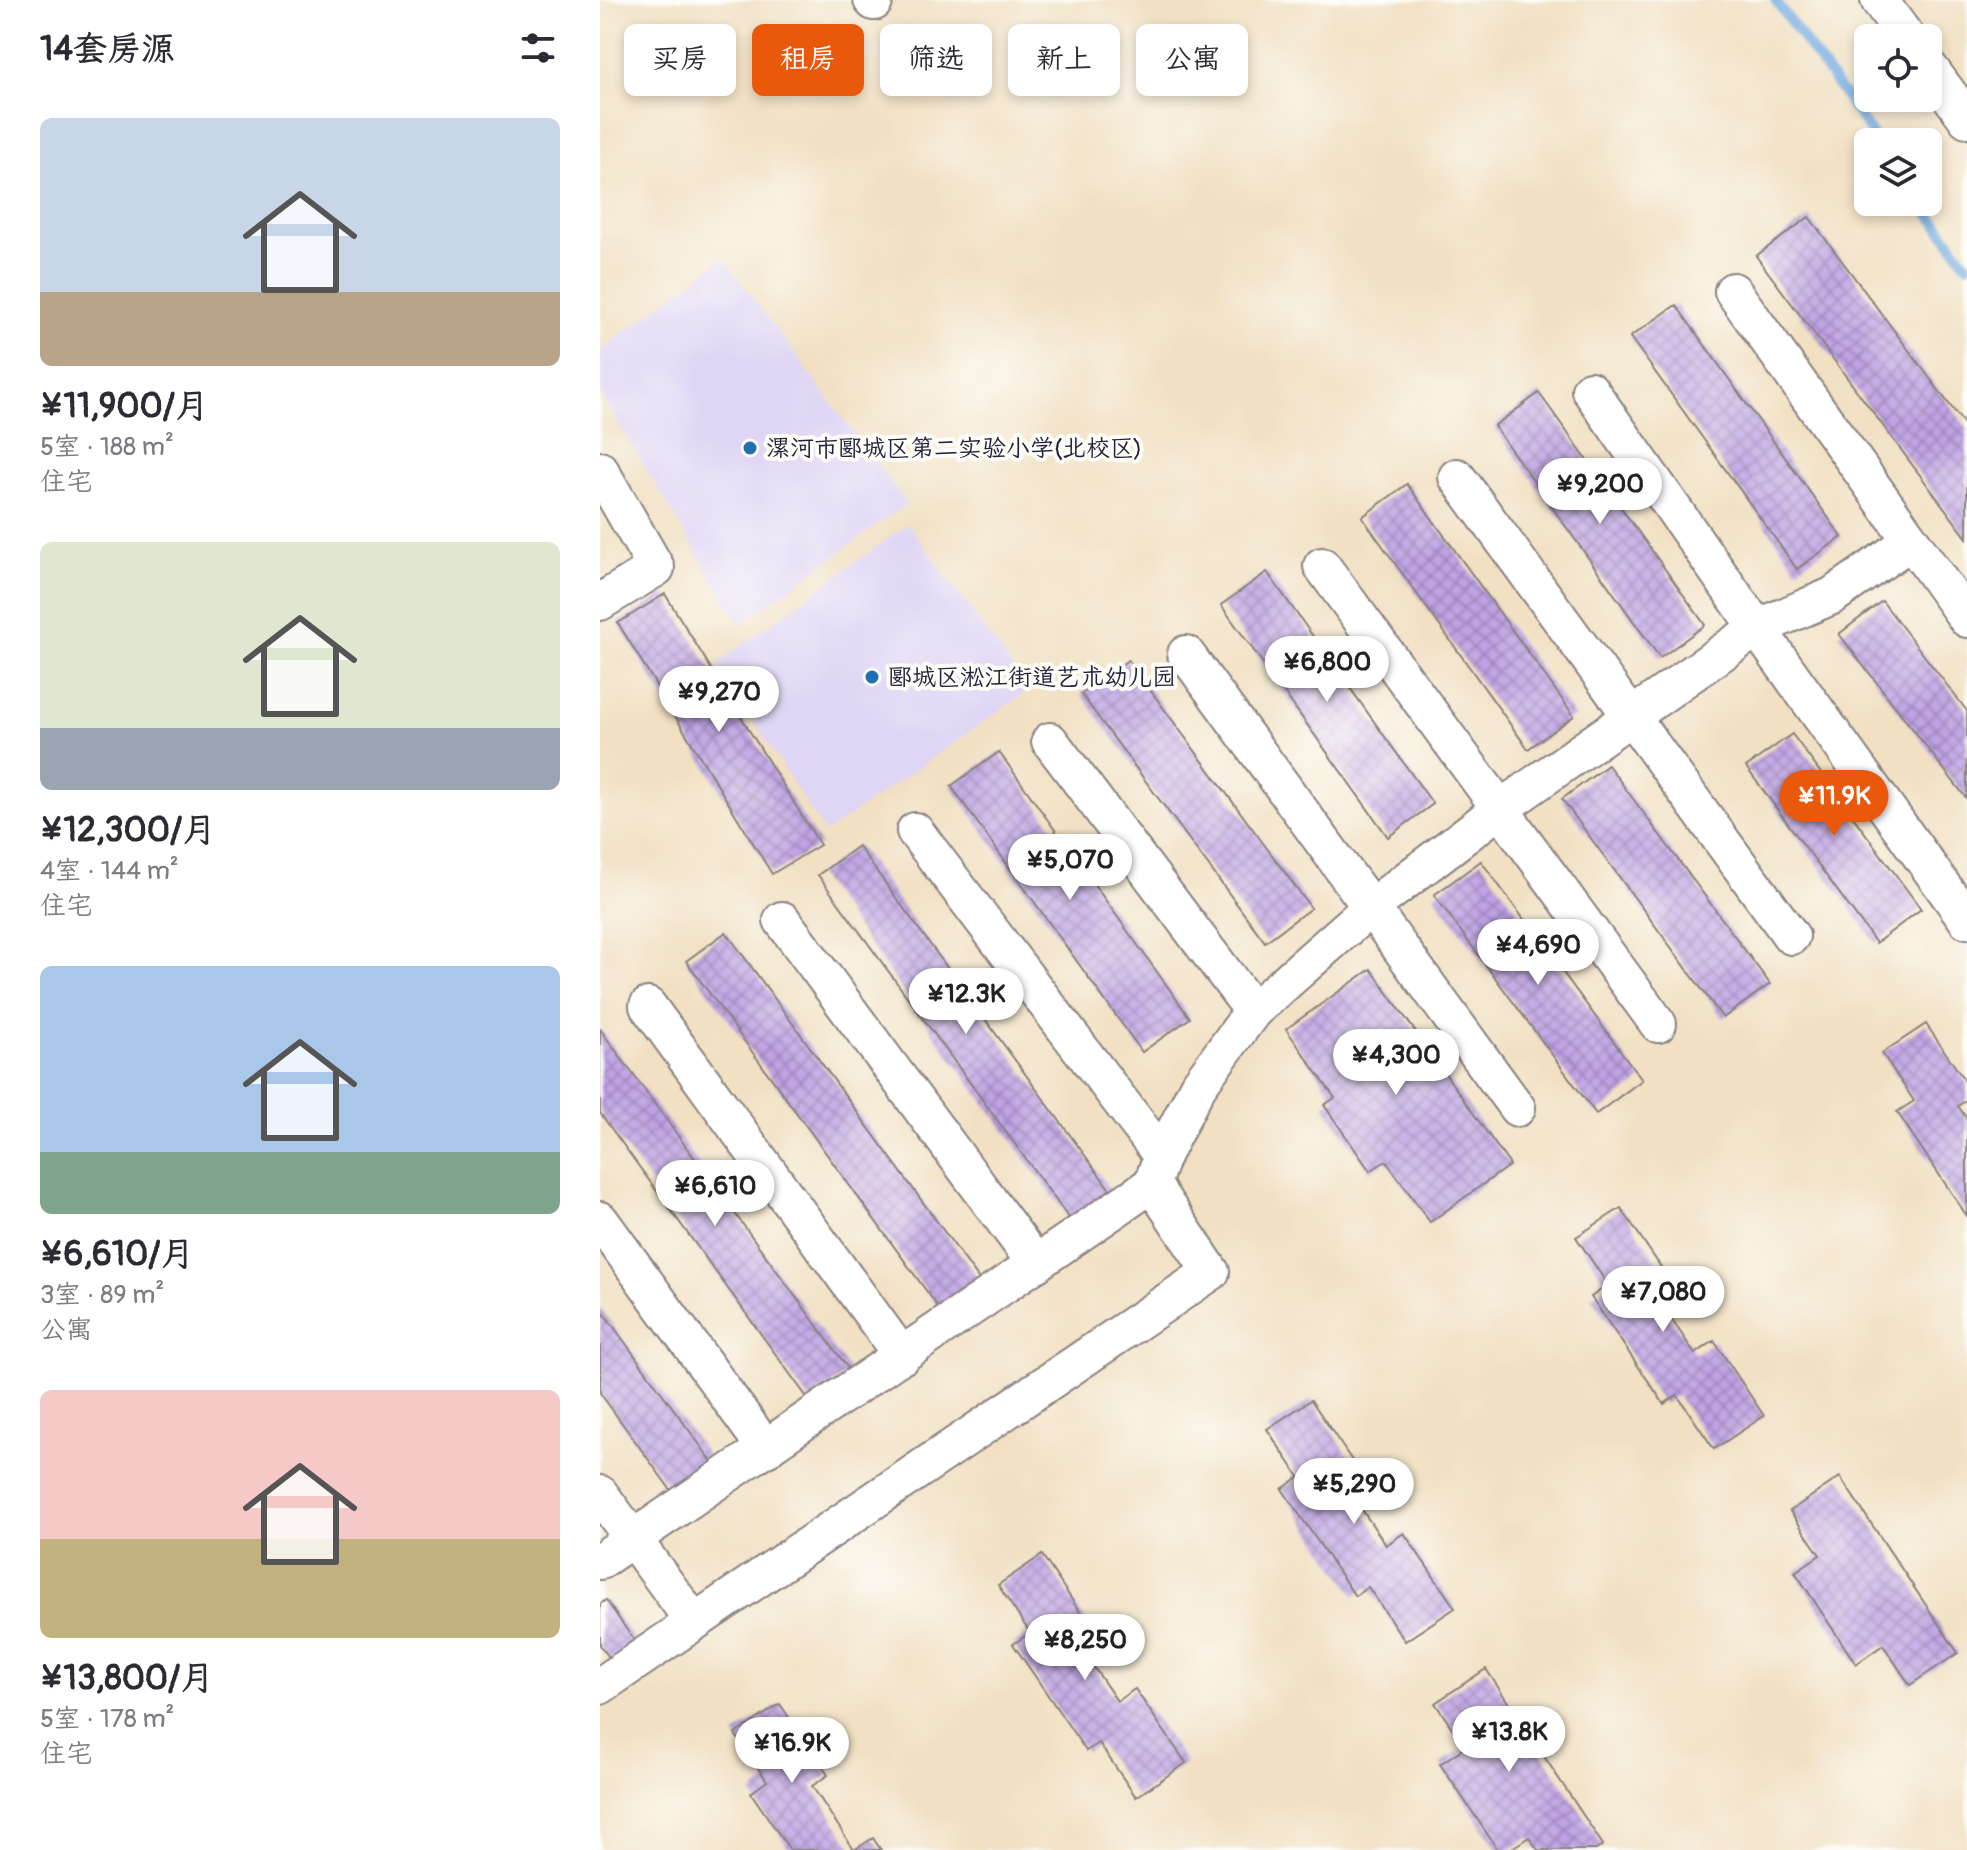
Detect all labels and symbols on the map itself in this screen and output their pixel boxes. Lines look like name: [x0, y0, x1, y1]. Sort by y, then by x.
place label: 漯河市郾城区第二实验小学(北校区): [766, 434, 1142, 463]
marker: 漯河市郾城区第二实验小学(北校区): [741, 439, 759, 457]
pin: ¥9,200: [1535, 458, 1665, 526]
pin: ¥6,800: [1262, 636, 1392, 704]
place label: 郾城区淞江街道艺术幼儿园: [888, 663, 1176, 692]
pin: ¥9,270: [654, 666, 784, 734]
marker: 郾城区淞江街道艺术幼儿园: [863, 668, 881, 686]
pin: ¥11.9K: [1769, 770, 1899, 838]
pin: ¥5,070: [1005, 834, 1135, 902]
pin: ¥4,690: [1473, 919, 1603, 987]
pin: ¥12.3K: [901, 968, 1031, 1036]
pin: ¥4,300: [1331, 1029, 1461, 1097]
pin: ¥6,610: [650, 1160, 780, 1228]
pin: ¥7,080: [1598, 1266, 1728, 1334]
pin: ¥5,290: [1289, 1458, 1419, 1526]
pin: ¥8,250: [1020, 1614, 1150, 1682]
pin: ¥13.8K: [1444, 1706, 1574, 1774]
pin: ¥16.9K: [727, 1717, 857, 1785]

